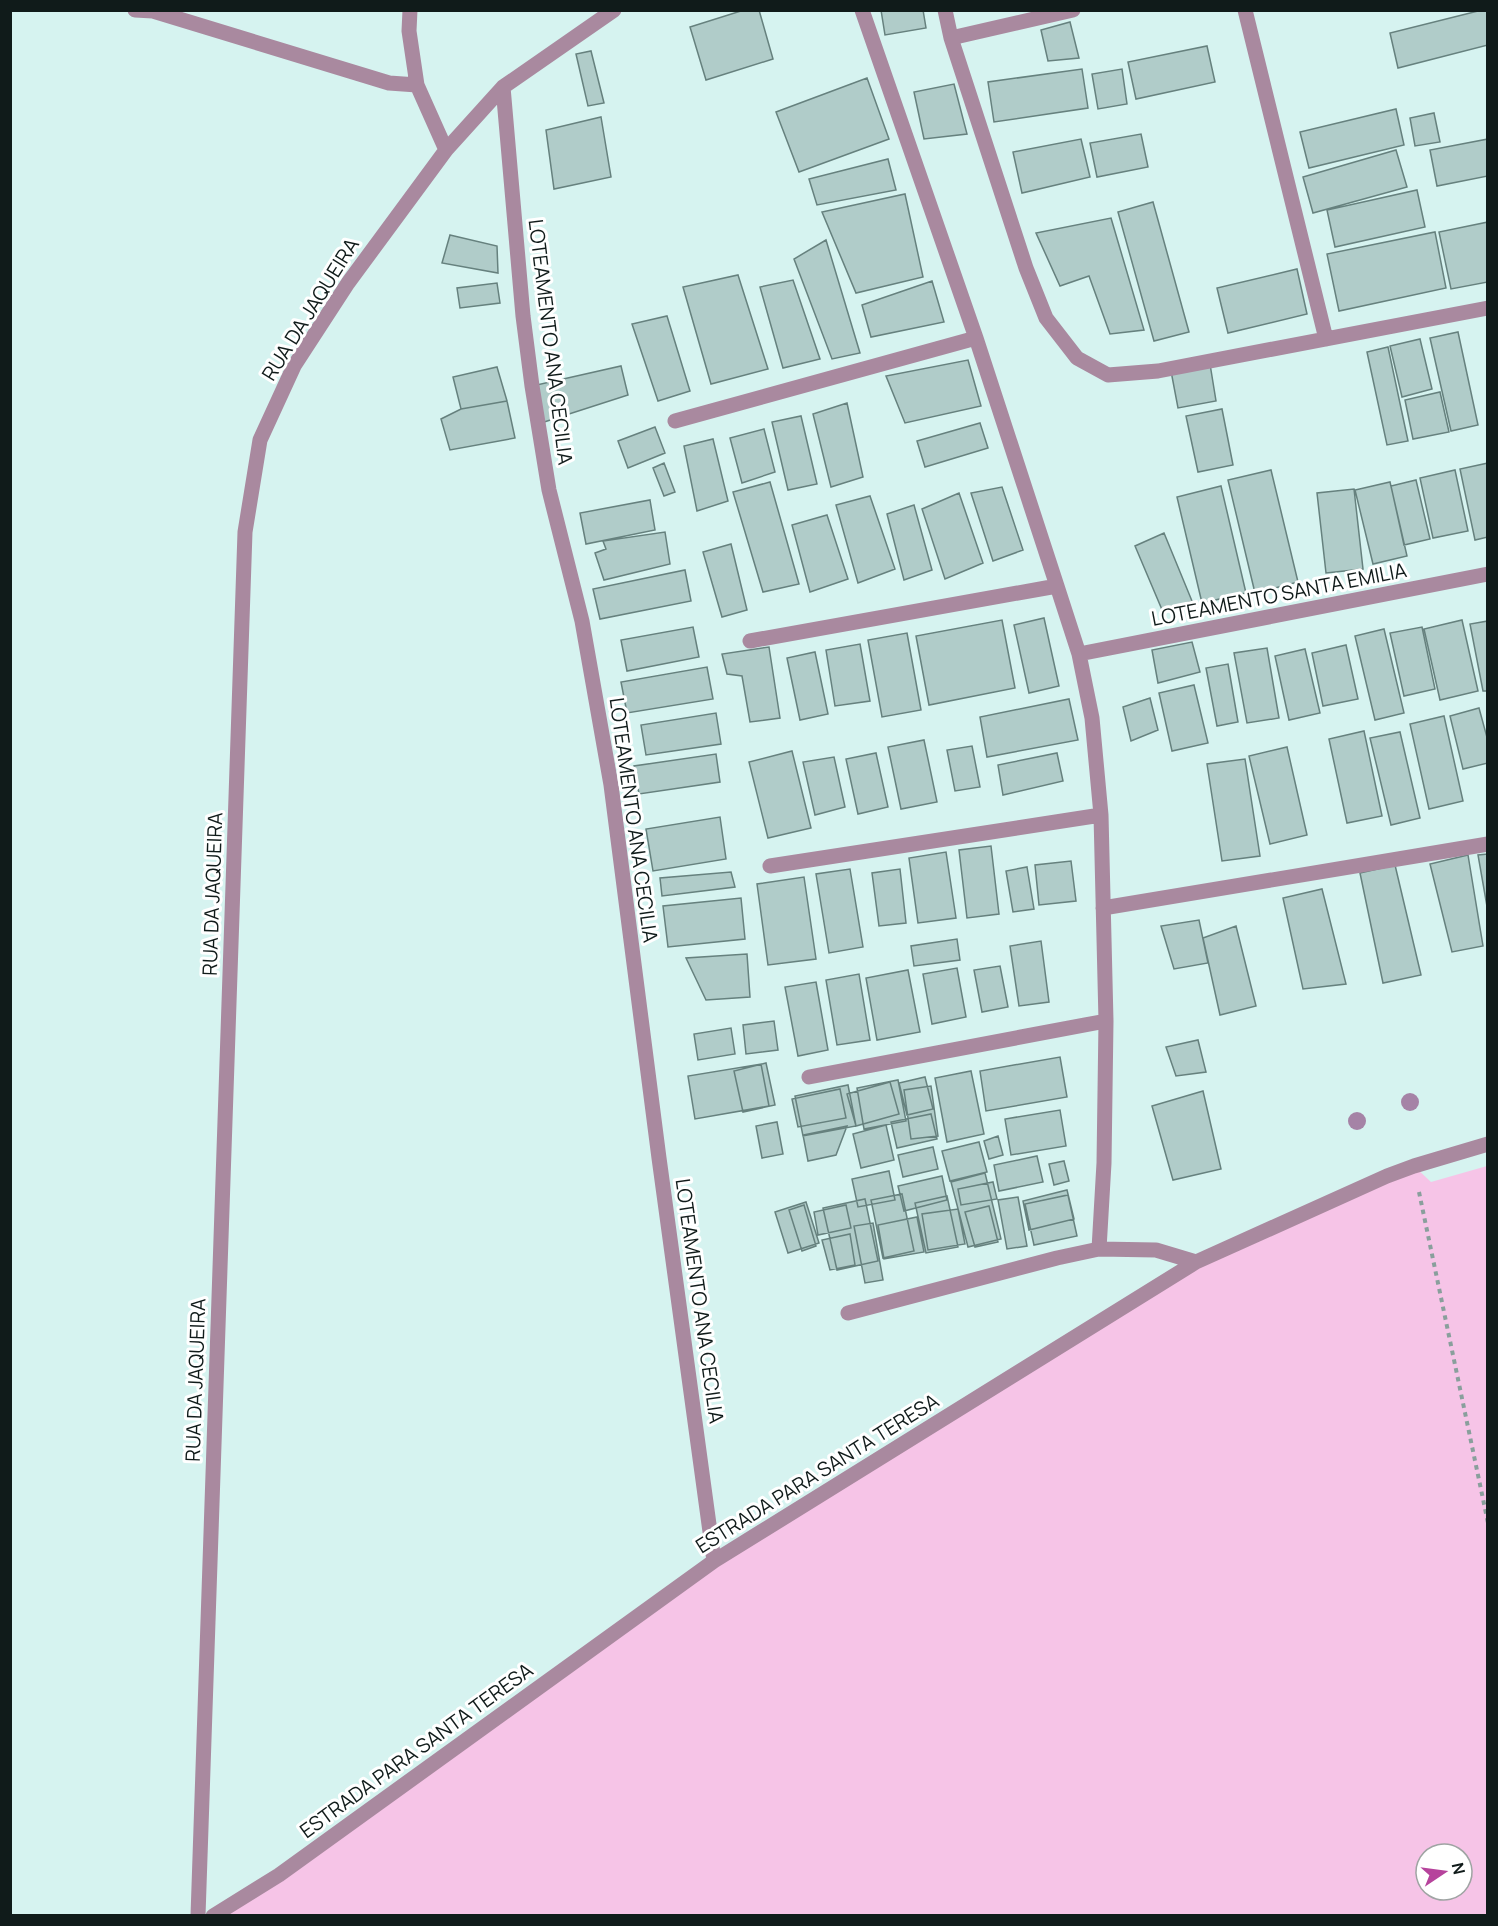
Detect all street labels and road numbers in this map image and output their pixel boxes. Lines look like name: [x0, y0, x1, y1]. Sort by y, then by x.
street label: LOTEAMENTO ANA CECILIA: [523, 218, 579, 467]
street label: RUA DA JAQUEIRA: [255, 232, 365, 385]
street label: LOTEAMENTO SANTA EMILIA: [1149, 556, 1409, 632]
street label: LOTEAMENTO ANA CECILIA: [603, 696, 665, 944]
street label: RUA DA JAQUEIRA: [196, 812, 228, 976]
street label: LOTEAMENTO ANA CECILIA: [669, 1177, 731, 1425]
street label: RUA DA JAQUEIRA: [179, 1298, 211, 1462]
street label: ESTRADA PARA SANTA TERESA: [690, 1387, 944, 1559]
street label: ESTRADA PARA SANTA TERESA: [294, 1656, 538, 1844]

